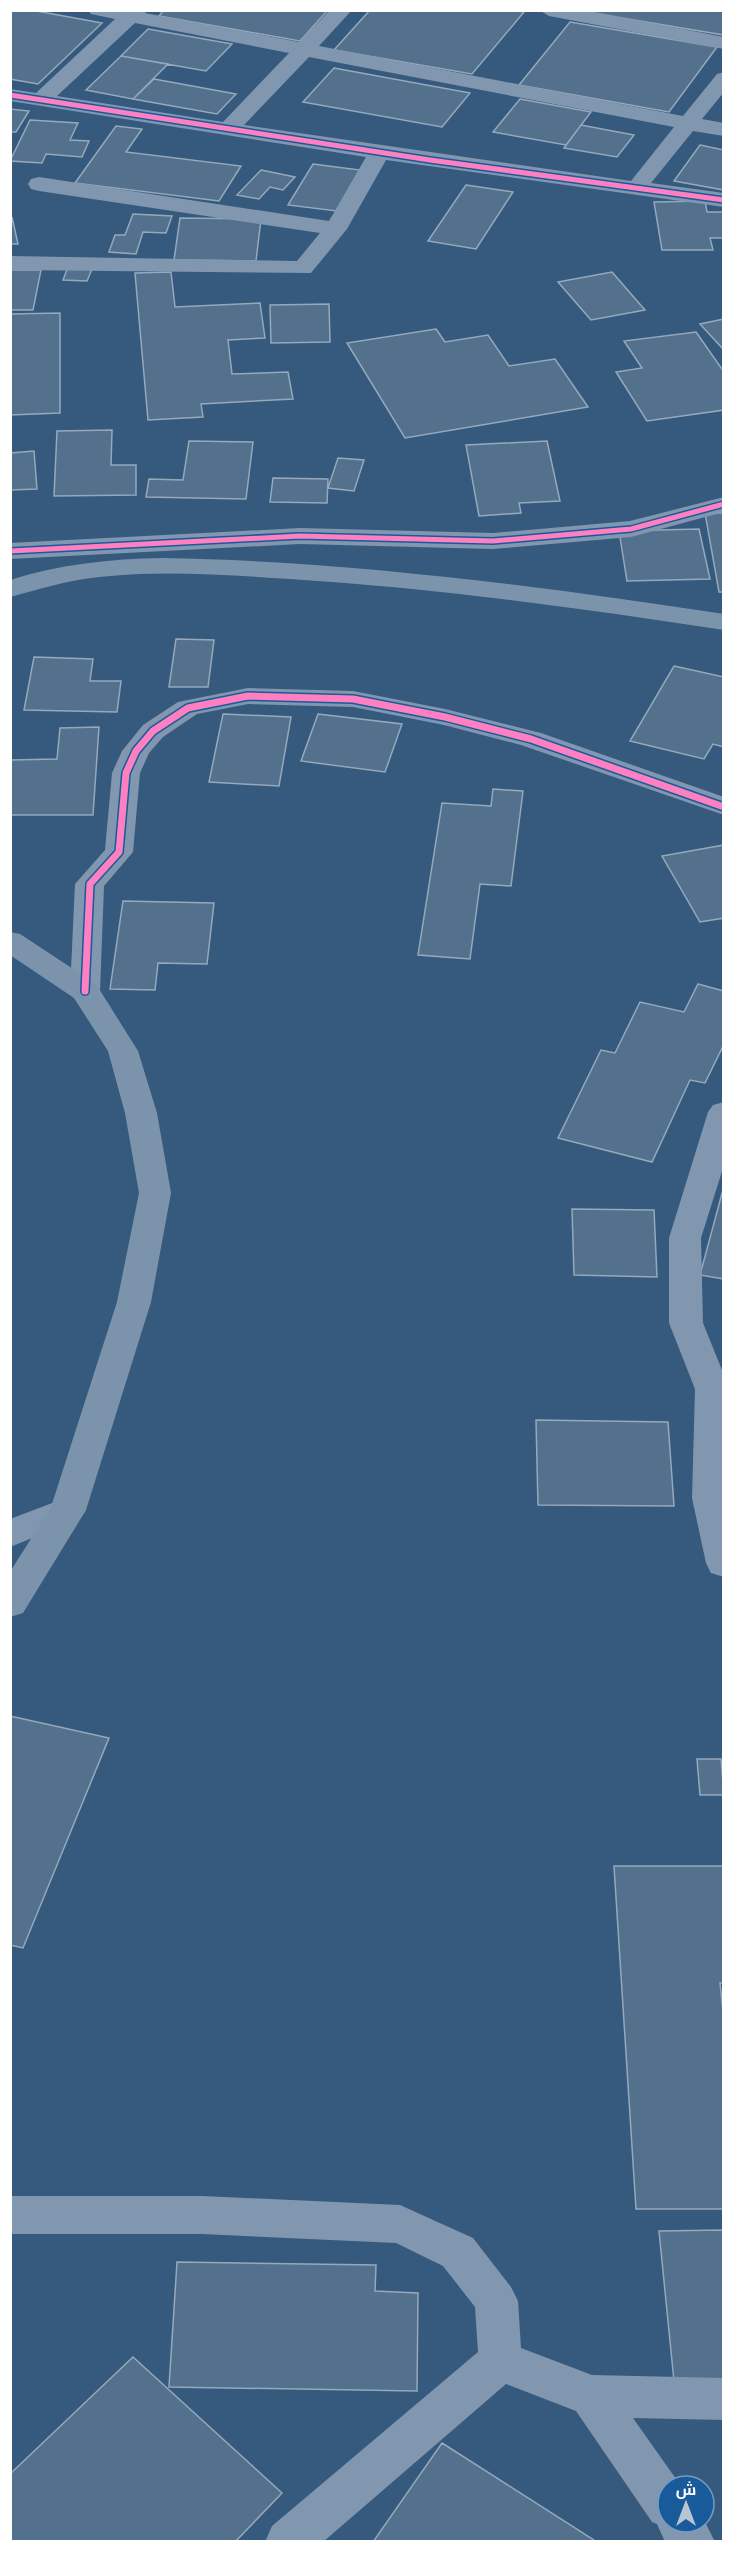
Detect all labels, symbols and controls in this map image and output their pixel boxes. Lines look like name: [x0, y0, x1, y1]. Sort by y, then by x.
north arrow: [656, 2474, 716, 2534]
text: ش: [676, 2479, 696, 2501]

